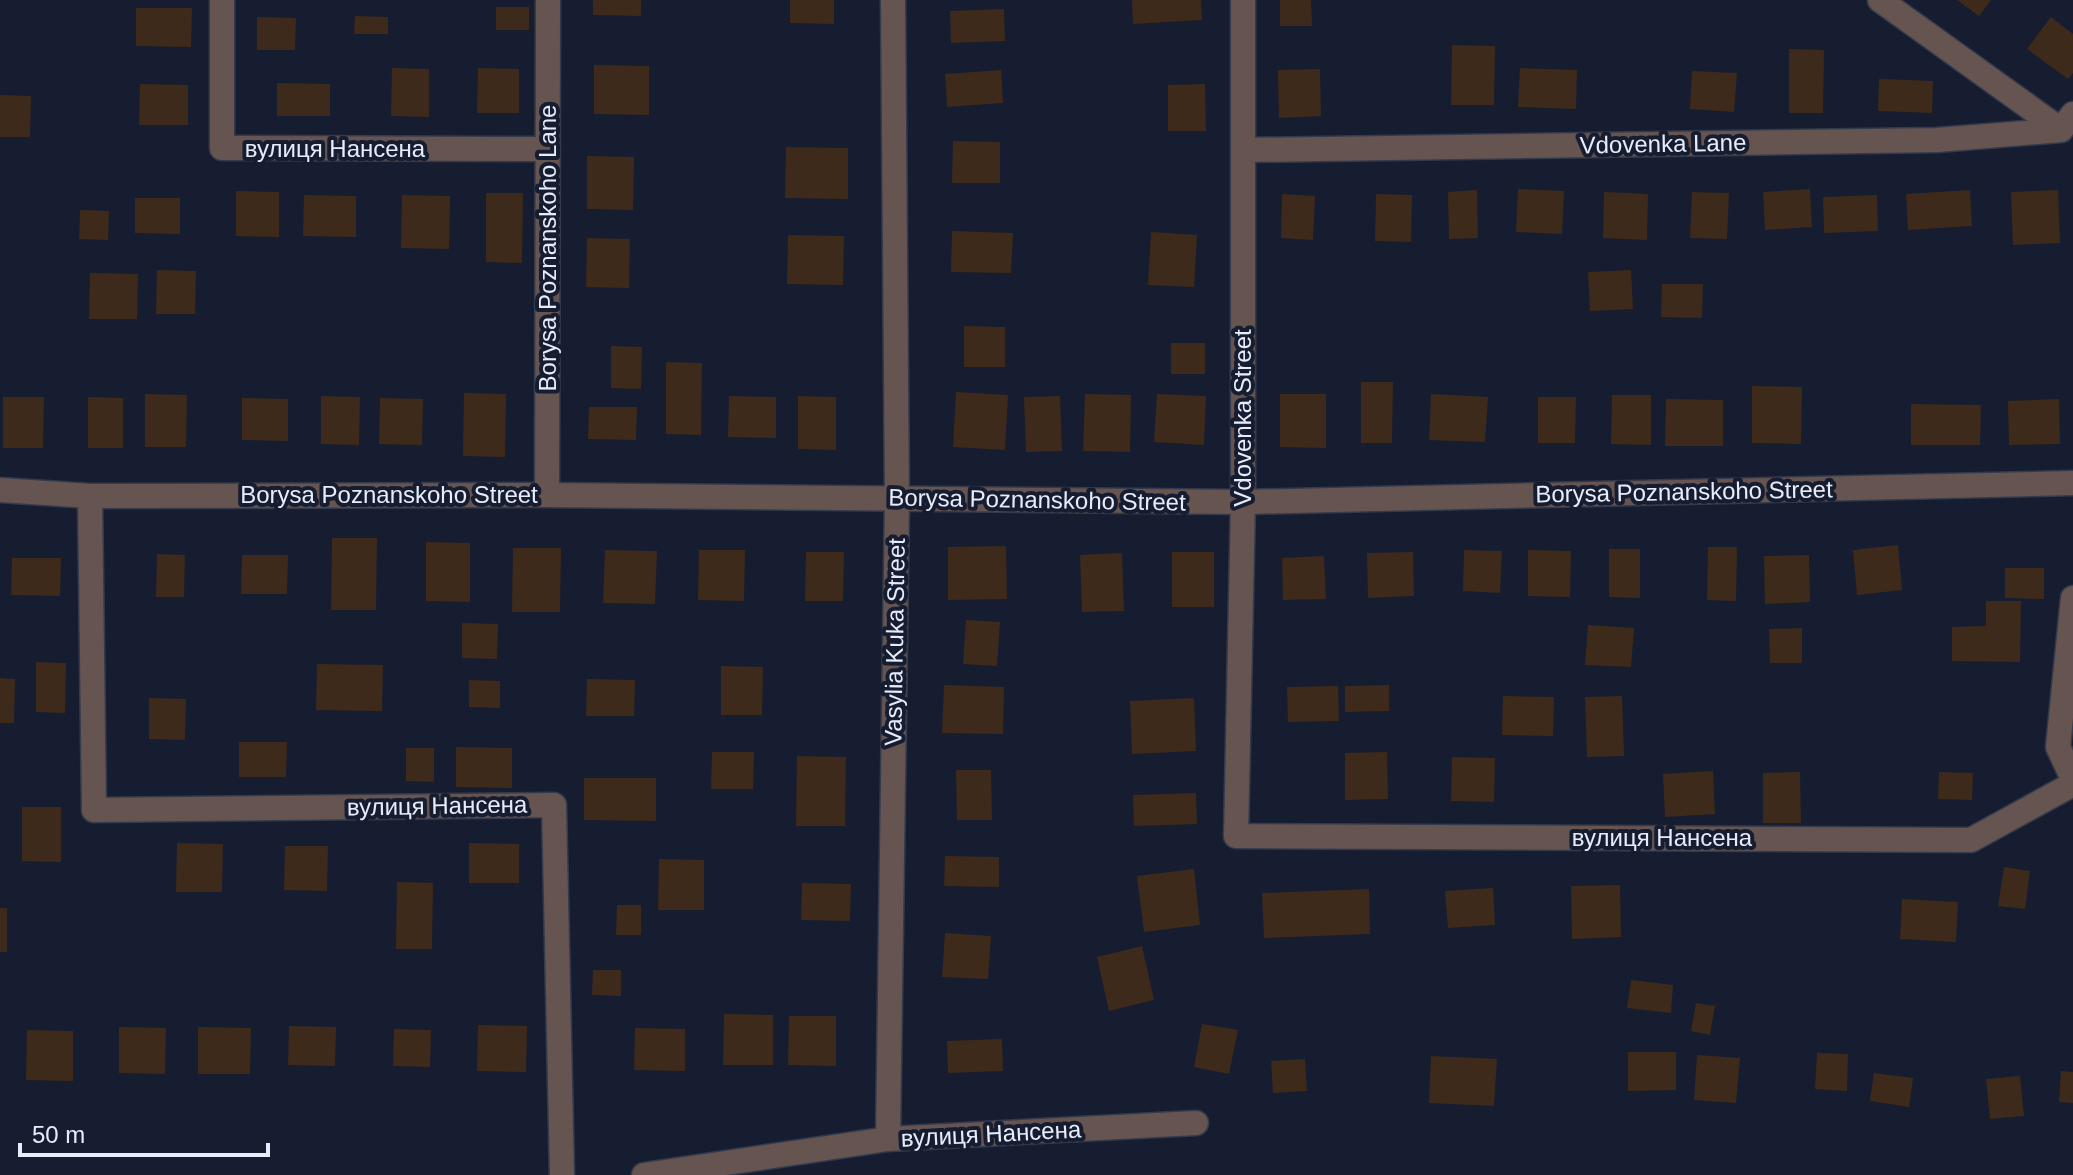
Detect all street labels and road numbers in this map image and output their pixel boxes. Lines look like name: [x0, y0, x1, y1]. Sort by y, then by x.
street label: Borysa Poznanskoho Lane: [534, 105, 561, 391]
street label: Vdovenka Lane: [1579, 129, 1747, 158]
street label: вулиця Нансена: [245, 135, 426, 162]
street label: Vdovenka Street: [1229, 329, 1256, 507]
street label: Borysa Poznanskoho Street: [1535, 475, 1833, 508]
street label: Borysa Poznanskoho Street: [240, 481, 538, 508]
street label: Borysa Poznanskoho Street: [888, 483, 1186, 516]
street label: Vasylia Kuka Street: [879, 538, 910, 746]
street label: вулиця Нансена: [347, 790, 528, 821]
street label: вулиця Нансена: [1572, 824, 1753, 851]
street label: вулиця Нансена: [900, 1115, 1082, 1152]

